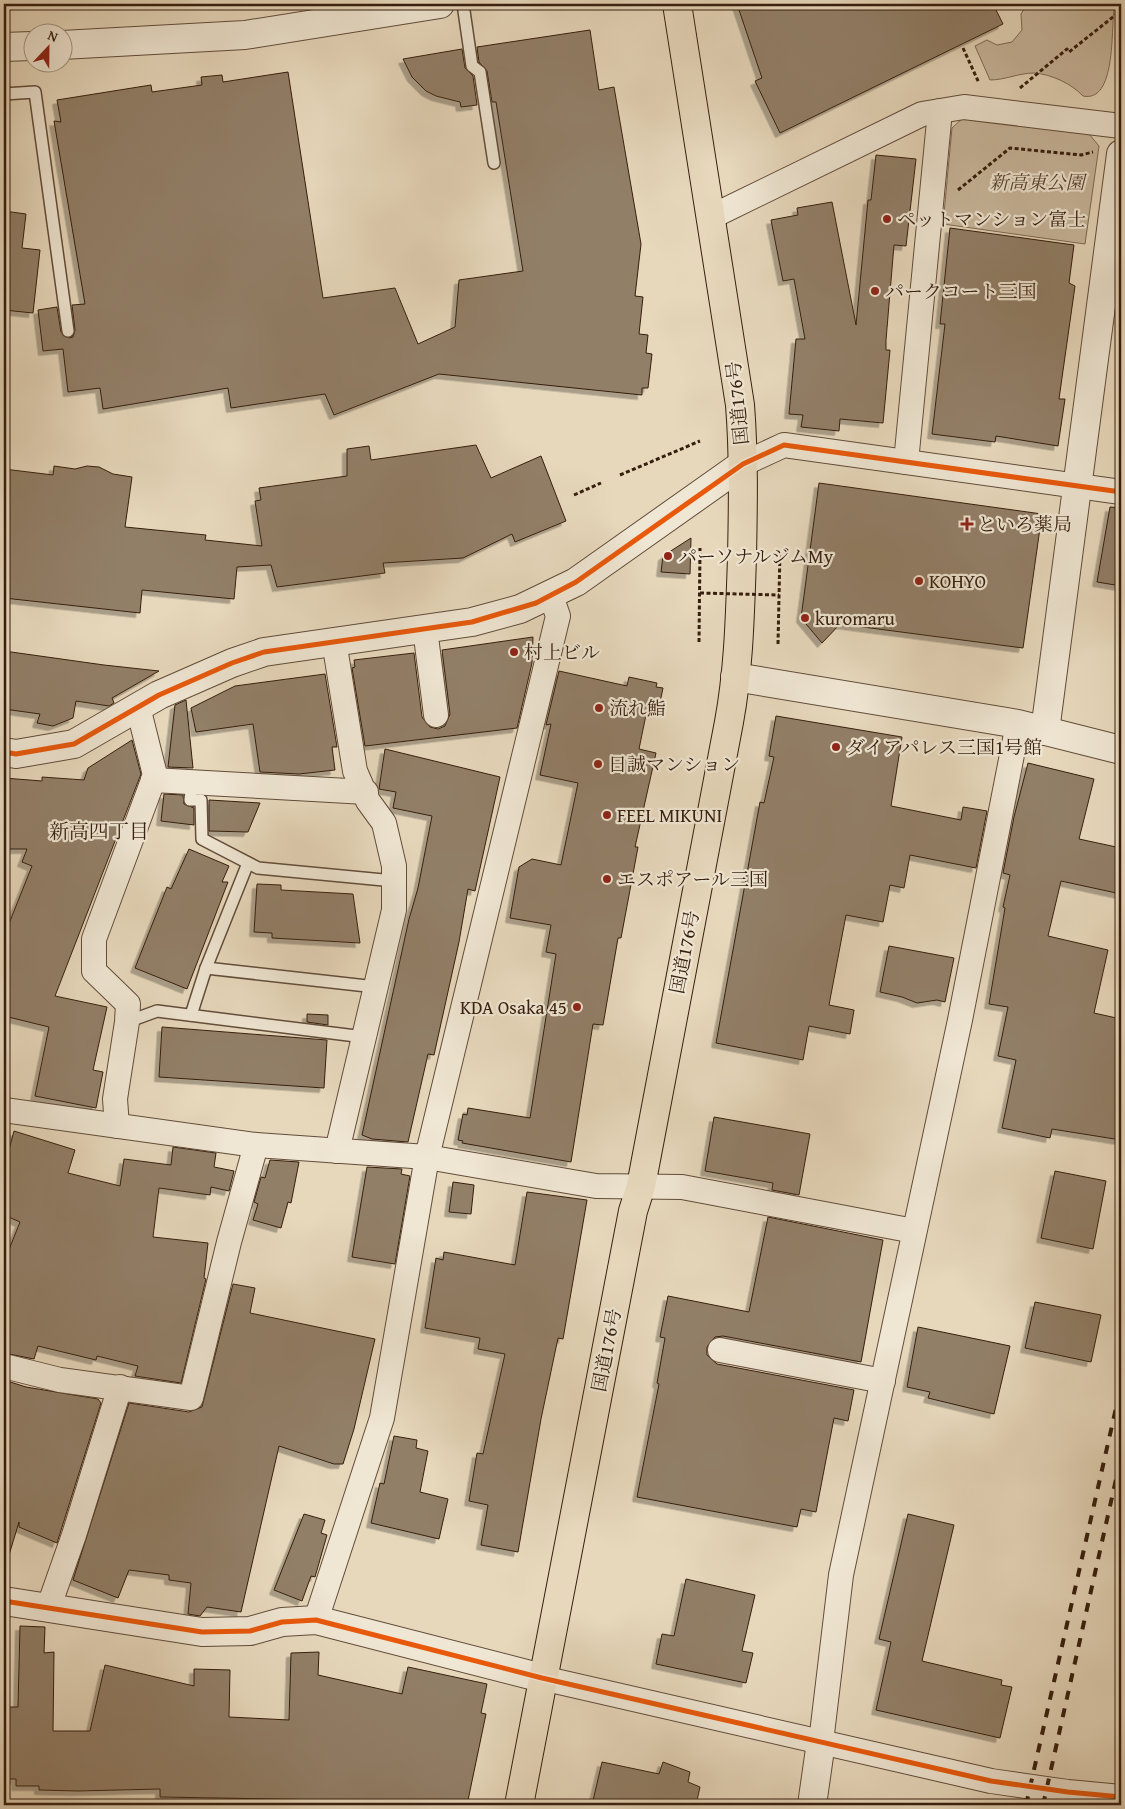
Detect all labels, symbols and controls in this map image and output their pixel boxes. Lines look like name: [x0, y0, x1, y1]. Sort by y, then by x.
north arrow: [22, 22, 72, 72]
text: N: [45, 25, 62, 47]
park label: 新高東公園: [989, 168, 1087, 196]
place label: ペットマンション富士: [897, 205, 1086, 233]
marker: ペットマンション富士: [881, 213, 893, 225]
place label: パークコート三国: [885, 277, 1037, 305]
marker: パークコート三国: [869, 285, 881, 297]
street label: 国道176号: [719, 360, 755, 446]
place label: といろ薬局: [977, 510, 1072, 538]
marker: といろ薬局: [961, 518, 973, 530]
place label: パーソナルジムMy: [678, 542, 834, 570]
marker: パーソナルジムMy: [662, 550, 674, 562]
place label: KOHYO: [929, 567, 986, 595]
marker: KOHYO: [913, 575, 925, 587]
place label: kuromaru: [815, 604, 895, 632]
marker: kuromaru: [799, 612, 811, 624]
place label: 村上ビル: [524, 638, 600, 666]
marker: 村上ビル: [508, 646, 520, 658]
place label: 流れ鮨: [609, 694, 666, 722]
marker: 流れ鮨: [593, 702, 605, 714]
place label: ダイアパレス三国1号館: [846, 733, 1042, 761]
marker: ダイアパレス三国1号館: [830, 741, 842, 753]
place label: 日誠マンション: [608, 750, 740, 778]
marker: 日誠マンション: [592, 758, 604, 770]
place label: FEEL MIKUNI: [617, 801, 723, 829]
marker: FEEL MIKUNI: [601, 809, 613, 821]
district label: 新高四丁目: [49, 816, 149, 845]
place label: エスポアール三国: [617, 865, 768, 893]
marker: エスポアール三国: [601, 873, 613, 885]
street label: 国道176号: [662, 908, 706, 996]
place label: KDA Osaka 45: [460, 993, 567, 1021]
marker: KDA Osaka 45: [571, 1001, 583, 1013]
street label: 国道176号: [584, 1306, 628, 1394]

